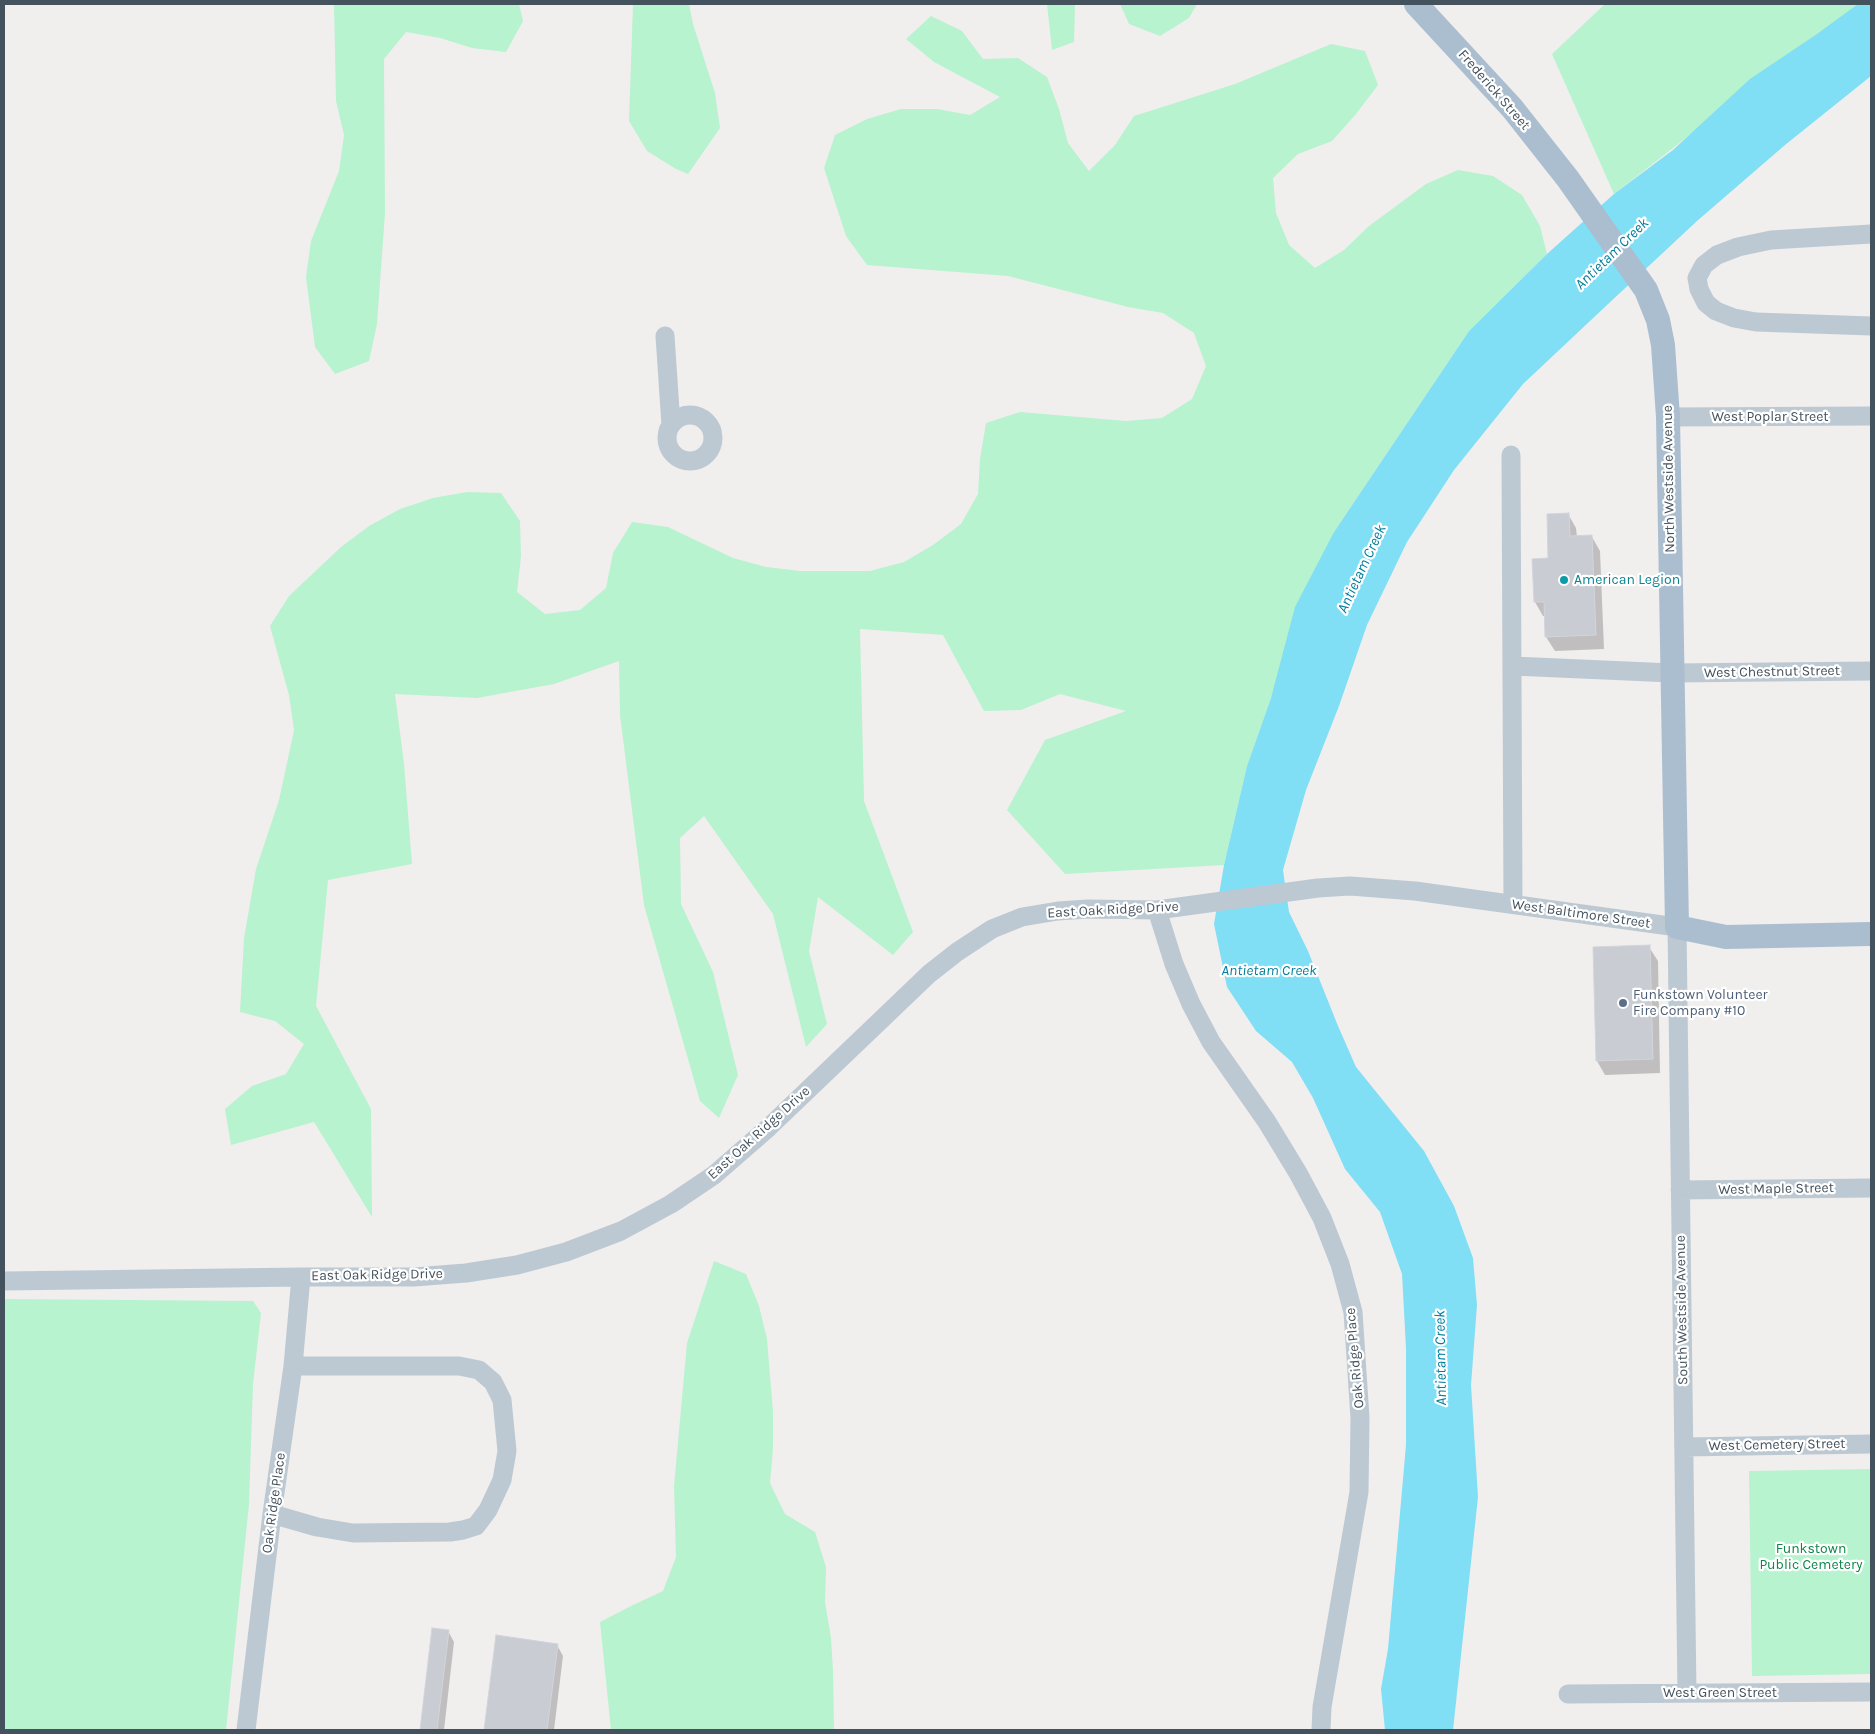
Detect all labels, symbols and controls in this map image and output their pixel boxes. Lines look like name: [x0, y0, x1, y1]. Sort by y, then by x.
street label: Frederick Street: [1454, 46, 1534, 134]
water label: Antietam Creek: [1571, 214, 1653, 294]
street label: North Westside Avenue: [1659, 405, 1679, 553]
street label: West Poplar Street: [1711, 409, 1829, 425]
water label: Antietam Creek: [1334, 522, 1390, 616]
place label: American Legion: [1574, 572, 1680, 588]
marker: American Legion: [1558, 574, 1570, 586]
street label: West Chestnut Street: [1704, 662, 1840, 682]
street label: West Baltimore Street: [1511, 896, 1651, 932]
street label: East Oak Ridge Drive: [1047, 898, 1179, 922]
water label: Antietam Creek: [1221, 962, 1317, 980]
place label: Funkstown Volunteer Fire Company #10: [1633, 987, 1768, 1020]
marker: Funkstown Volunteer Fire Company #10: [1617, 997, 1629, 1009]
street label: East Oak Ridge Drive: [704, 1083, 814, 1183]
street label: West Maple Street: [1718, 1180, 1834, 1198]
street label: South Westside Avenue: [1672, 1235, 1692, 1385]
street label: East Oak Ridge Drive: [311, 1265, 443, 1285]
street label: Oak Ridge Place: [1342, 1307, 1368, 1409]
water label: Antietam Creek: [1431, 1310, 1451, 1406]
street label: West Cemetery Street: [1708, 1435, 1846, 1455]
street label: Oak Ridge Place: [259, 1452, 289, 1554]
park label: Funkstown Public Cemetery: [1759, 1541, 1863, 1574]
street label: West Green Street: [1663, 1685, 1777, 1701]

